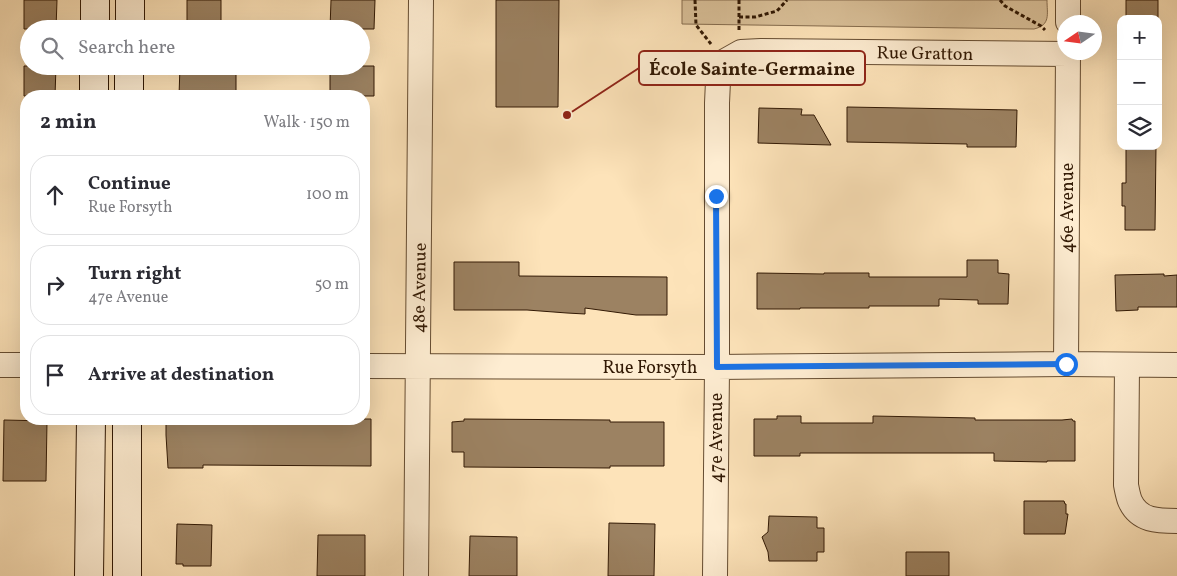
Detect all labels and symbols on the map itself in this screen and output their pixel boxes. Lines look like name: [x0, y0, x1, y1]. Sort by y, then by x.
north arrow: [1057, 15, 1102, 60]
street label: Rue Gratton: [876, 41, 974, 68]
callout: École Sainte-Germaine: [639, 51, 865, 85]
text: École Sainte-Germaine: [649, 57, 855, 83]
street label: 46e Avenue: [1056, 163, 1081, 253]
route end: [705, 185, 728, 208]
street label: 48e Avenue: [407, 243, 434, 334]
route start: [1055, 353, 1078, 376]
street label: Rue Forsyth: [602, 356, 698, 381]
street label: 47e Avenue: [705, 393, 730, 483]

